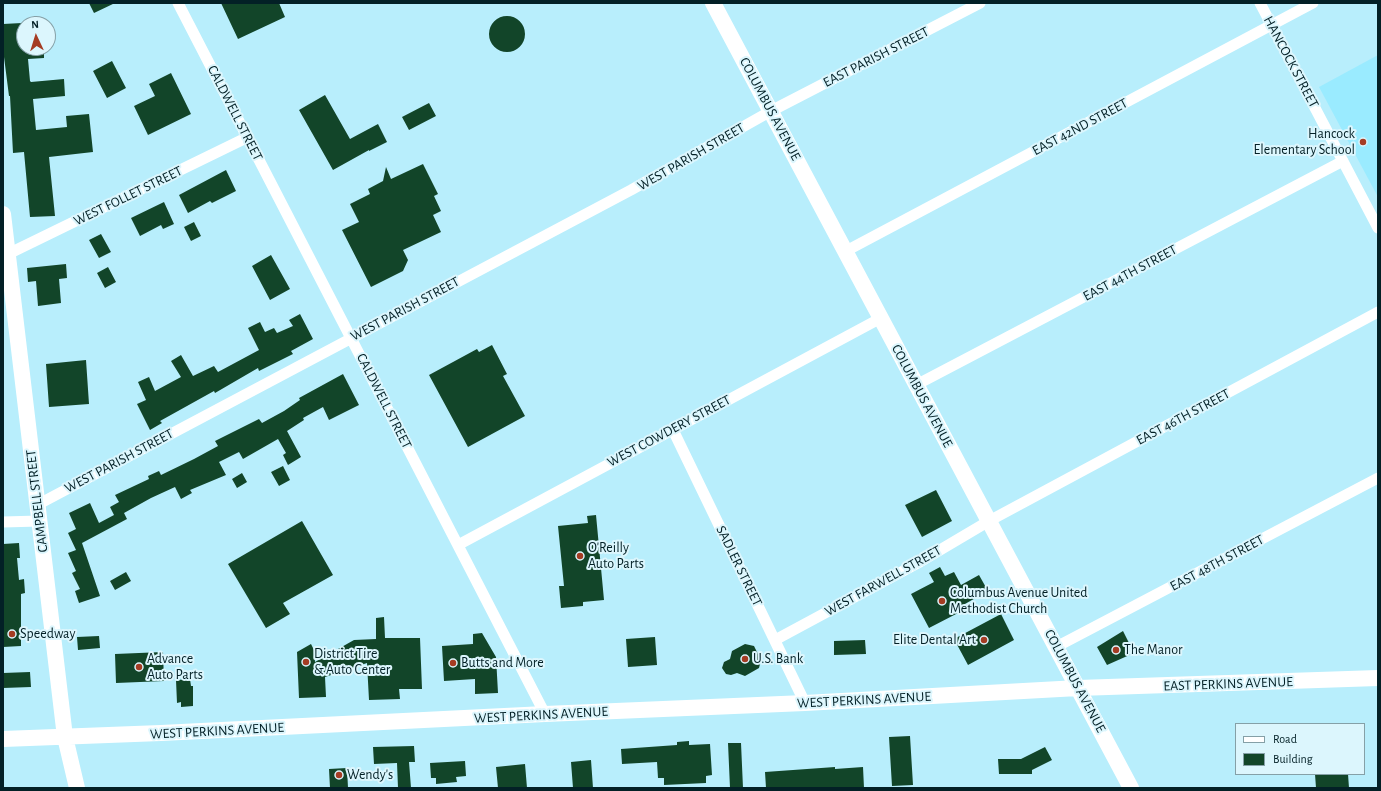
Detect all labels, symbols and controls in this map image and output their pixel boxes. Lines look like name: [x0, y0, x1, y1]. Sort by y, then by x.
street label: HANCOCK STREET: [1260, 13, 1322, 111]
north arrow: [16, 16, 56, 56]
text: N: [31, 19, 39, 30]
street label: EAST PARISH STREET: [820, 23, 932, 91]
street label: COLUMBUS AVENUE: [736, 55, 804, 163]
street label: CALDWELL STREET: [204, 63, 266, 163]
street label: EAST 42ND STREET: [1029, 95, 1131, 159]
street label: WEST PARISH STREET: [634, 120, 748, 194]
place label: Hancock Elementary School: [1254, 126, 1355, 158]
marker: Hancock Elementary School: [1358, 137, 1368, 147]
street label: WEST FOLLET STREET: [71, 162, 185, 230]
street label: EAST 44TH STREET: [1080, 241, 1180, 305]
street label: WEST PARISH STREET: [348, 273, 462, 345]
street label: COLUMBUS AVENUE: [888, 342, 956, 450]
street label: CALDWELL STREET: [353, 351, 415, 451]
street label: EAST 46TH STREET: [1133, 385, 1233, 449]
street label: WEST COWDERY STREET: [604, 391, 734, 471]
street label: WEST PARISH STREET: [62, 425, 176, 497]
street label: CAMPBELL STREET: [22, 449, 52, 553]
street label: SADLER STREET: [712, 523, 766, 609]
street label: EAST 48TH STREET: [1167, 531, 1267, 595]
place label: O'Reilly Auto Parts: [588, 540, 644, 572]
street label: WEST FARWELL STREET: [822, 542, 944, 620]
marker: O'Reilly Auto Parts: [575, 551, 585, 561]
place label: Columbus Avenue United Methodist Church: [950, 585, 1088, 618]
marker: Columbus Avenue United Methodist Church: [937, 596, 947, 606]
place label: Speedway: [20, 626, 75, 642]
street label: COLUMBUS AVENUE: [1041, 627, 1109, 735]
marker: Speedway: [7, 629, 17, 639]
place label: Elite Dental Art: [893, 632, 976, 648]
marker: Elite Dental Art: [979, 635, 989, 645]
place label: The Manor: [1124, 642, 1182, 658]
marker: The Manor: [1111, 645, 1121, 655]
place label: District Tire & Auto Center: [314, 646, 390, 678]
place label: Advance Auto Parts: [147, 651, 203, 684]
place label: U.S. Bank: [753, 651, 803, 667]
marker: U.S. Bank: [740, 654, 750, 664]
place label: Butts and More: [461, 655, 544, 671]
marker: District Tire & Auto Center: [301, 657, 311, 667]
marker: Butts and More: [448, 658, 458, 668]
marker: Advance Auto Parts: [134, 662, 144, 672]
street label: EAST PERKINS AVENUE: [1163, 673, 1293, 695]
street label: WEST PERKINS AVENUE: [797, 688, 931, 712]
street label: WEST PERKINS AVENUE: [474, 703, 608, 727]
street label: WEST PERKINS AVENUE: [150, 719, 284, 743]
legend: [1235, 723, 1365, 775]
text: Road: [1273, 733, 1297, 745]
text: Building: [1273, 753, 1313, 765]
place label: Wendy's: [347, 767, 393, 783]
marker: Wendy's: [334, 770, 344, 780]

